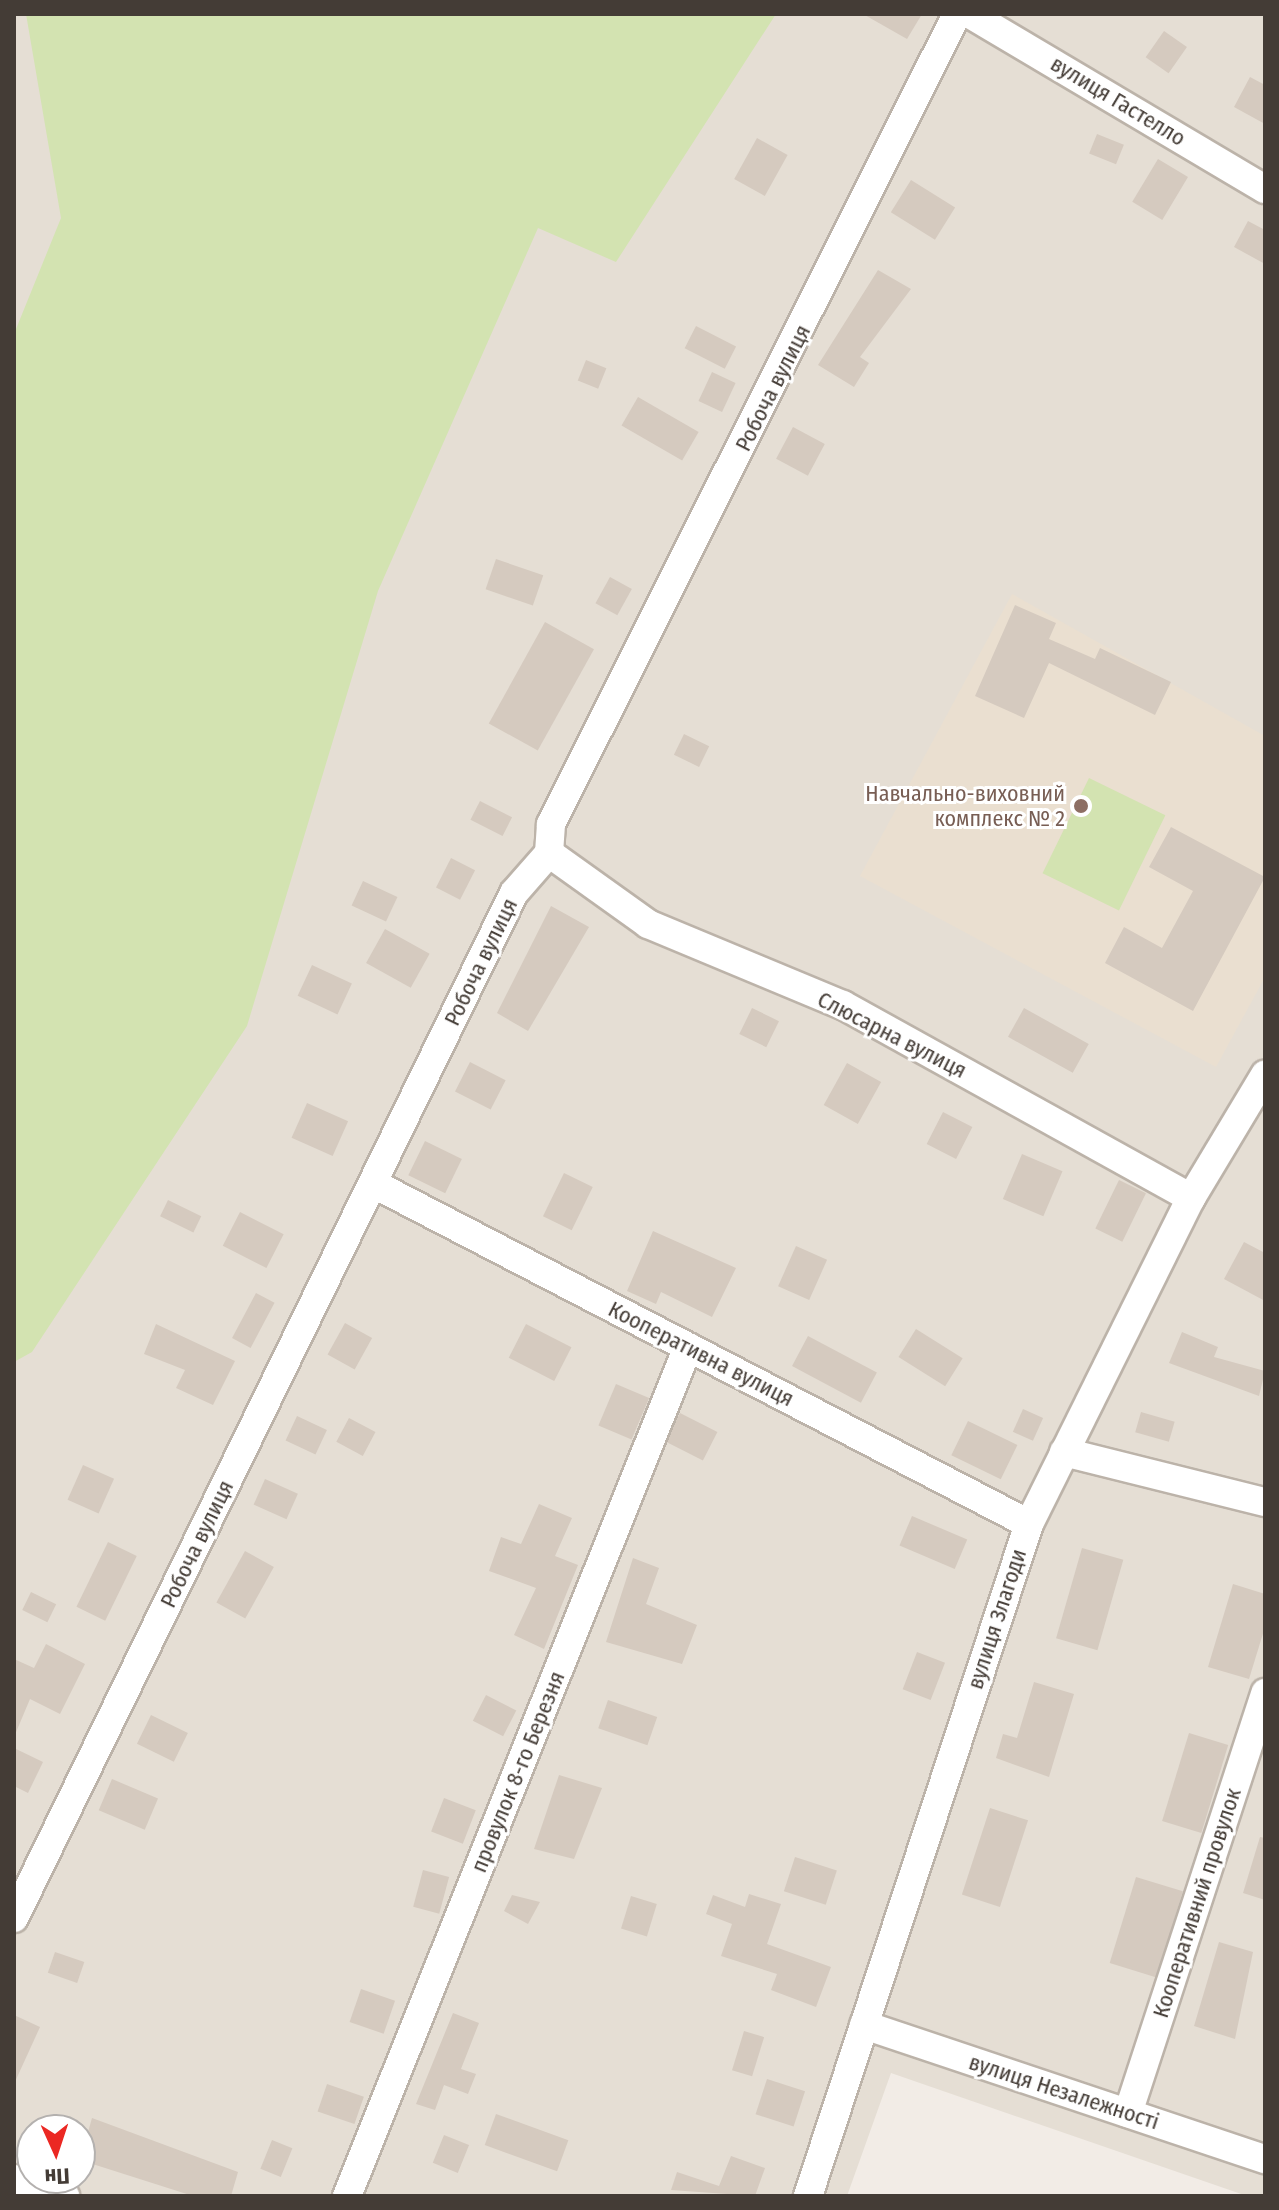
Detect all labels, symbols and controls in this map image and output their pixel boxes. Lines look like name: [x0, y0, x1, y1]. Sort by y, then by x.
street label: вулиця Гастелло: [1046, 50, 1190, 152]
street label: Робоча вулиця: [730, 320, 816, 456]
place label: Навчально-виховний комплекс № 2: [865, 780, 1065, 832]
marker: Навчально-виховний комплекс № 2: [1072, 797, 1090, 815]
street label: Робоча вулиця: [439, 894, 523, 1030]
street label: Слюсарна вулиця: [813, 986, 971, 1084]
street label: Кооперативна вулиця: [604, 1296, 798, 1412]
street label: Робоча вулиця: [155, 1476, 239, 1612]
street label: вулиця Злагоди: [962, 1546, 1032, 1692]
street label: провулок 8-го Березня: [466, 1668, 570, 1876]
street label: Кооперативний провулок: [1147, 1785, 1247, 2021]
street label: вулиця Незалежності: [966, 2049, 1162, 2135]
north arrow: [16, 2114, 96, 2194]
text: Пн: [44, 2162, 70, 2191]

